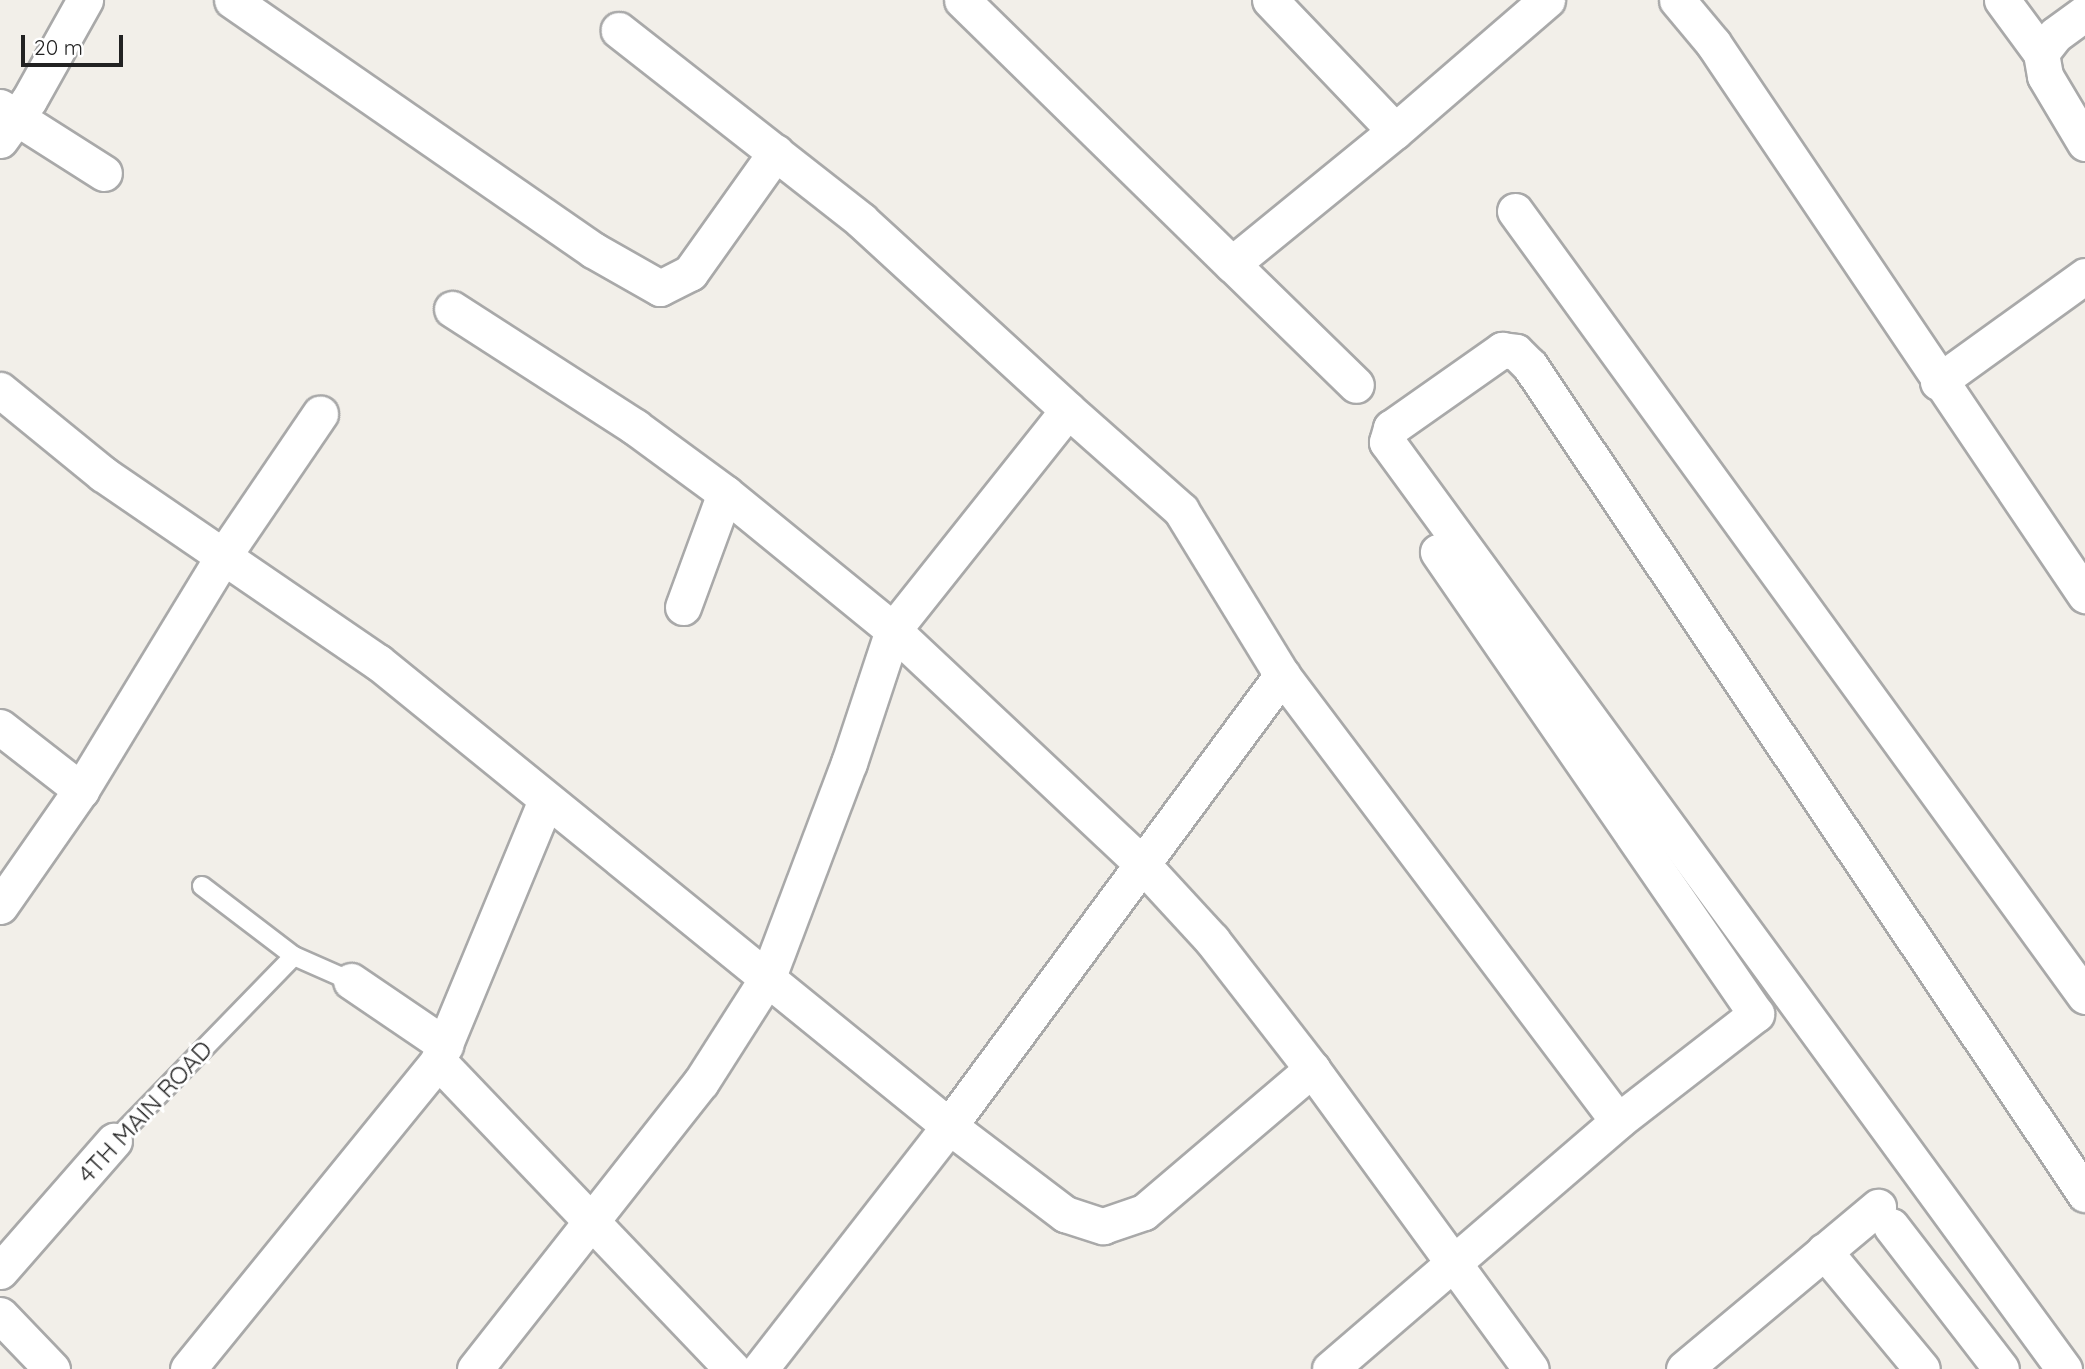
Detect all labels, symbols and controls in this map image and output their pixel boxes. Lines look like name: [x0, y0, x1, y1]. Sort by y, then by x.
scale bar: [24, 21, 126, 65]
text: 20 m: [34, 34, 83, 60]
street label: 4TH MAIN ROAD: [72, 1035, 218, 1189]

